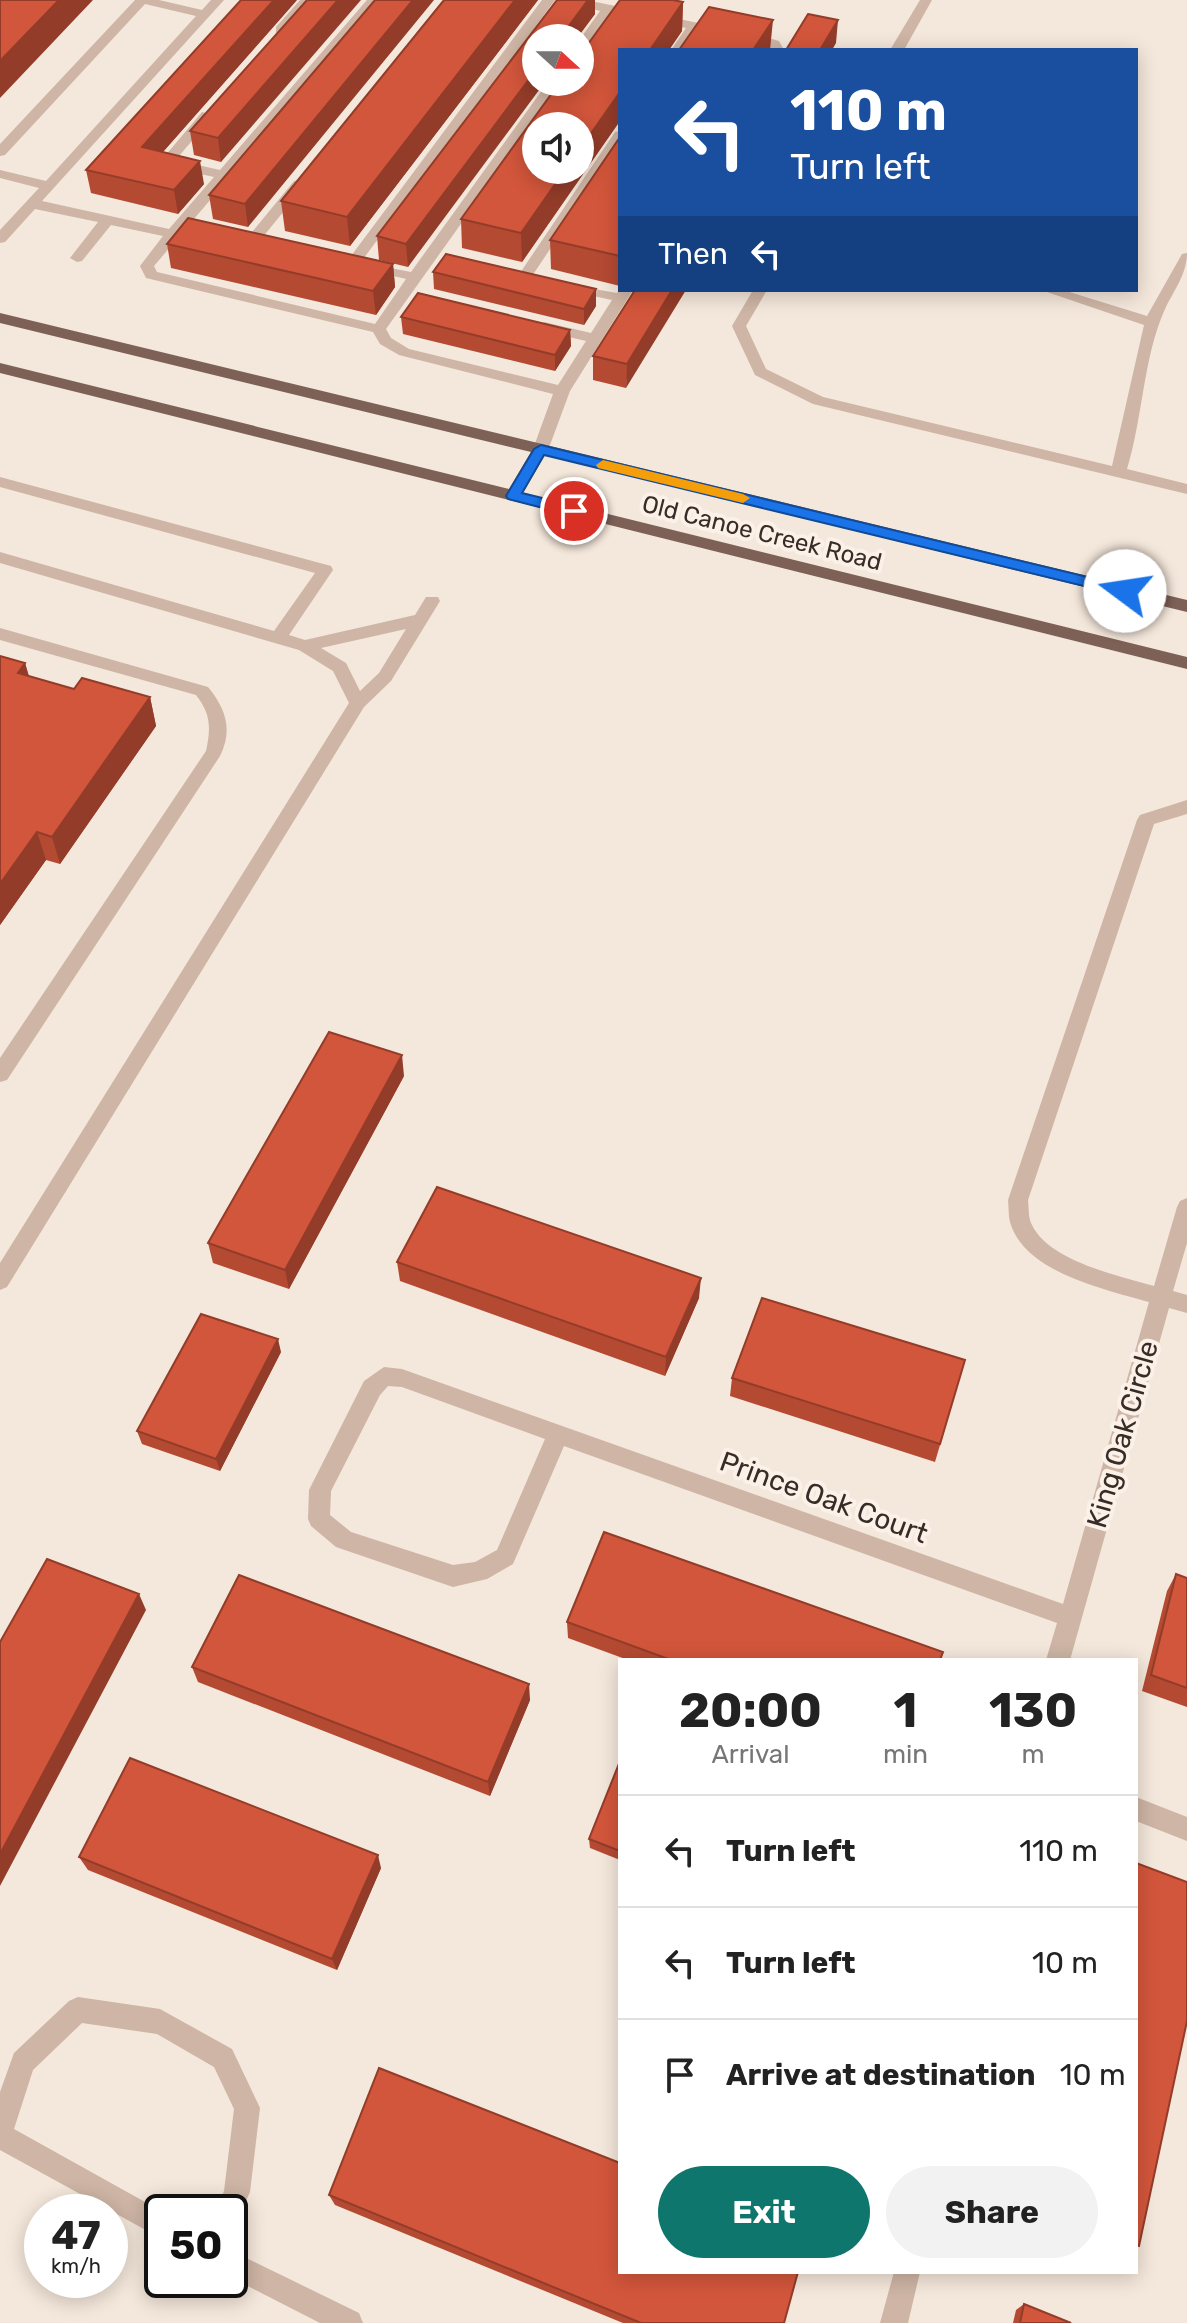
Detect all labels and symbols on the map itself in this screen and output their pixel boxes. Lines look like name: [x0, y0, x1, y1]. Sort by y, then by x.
north arrow: [522, 24, 594, 96]
pin: [540, 477, 608, 545]
street label: Old Canoe Creek Road: [639, 490, 885, 576]
position arrow: [1083, 549, 1167, 633]
street label: King Oak Circle: [1080, 1337, 1165, 1532]
street label: Prince Oak Court: [715, 1445, 932, 1550]
speed limit sign: 50: [144, 2194, 248, 2298]

